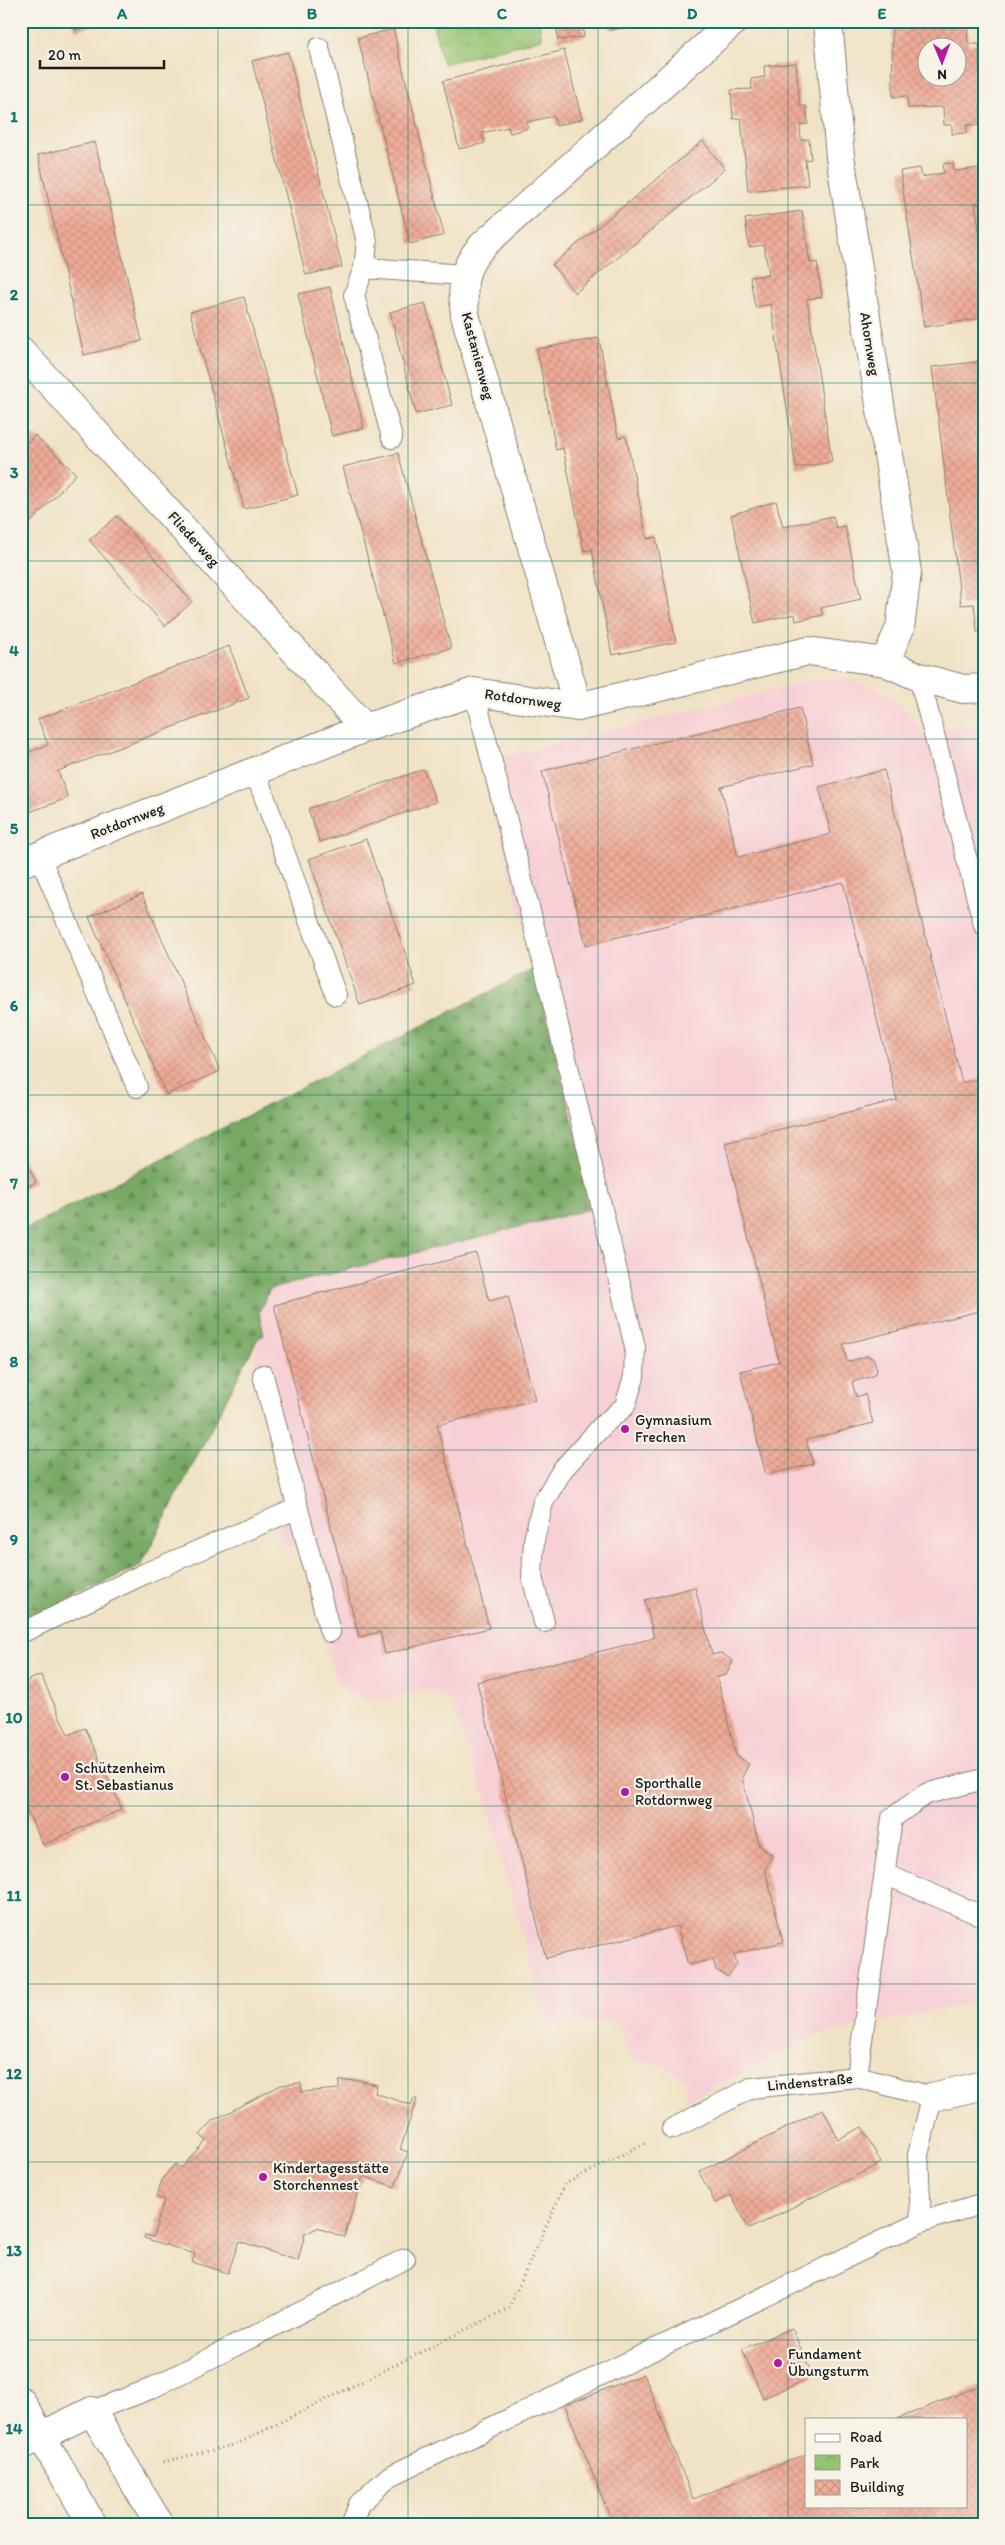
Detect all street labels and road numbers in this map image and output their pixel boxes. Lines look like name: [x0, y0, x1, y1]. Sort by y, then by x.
street label: Kastanienweg: [458, 310, 498, 402]
street label: Ahornweg: [856, 311, 884, 378]
street label: Fliederweg: [164, 507, 224, 571]
street label: Rotdornweg: [483, 685, 563, 713]
street label: Rotdornweg: [88, 799, 167, 843]
street label: Lindenstraße: [766, 2069, 854, 2095]

